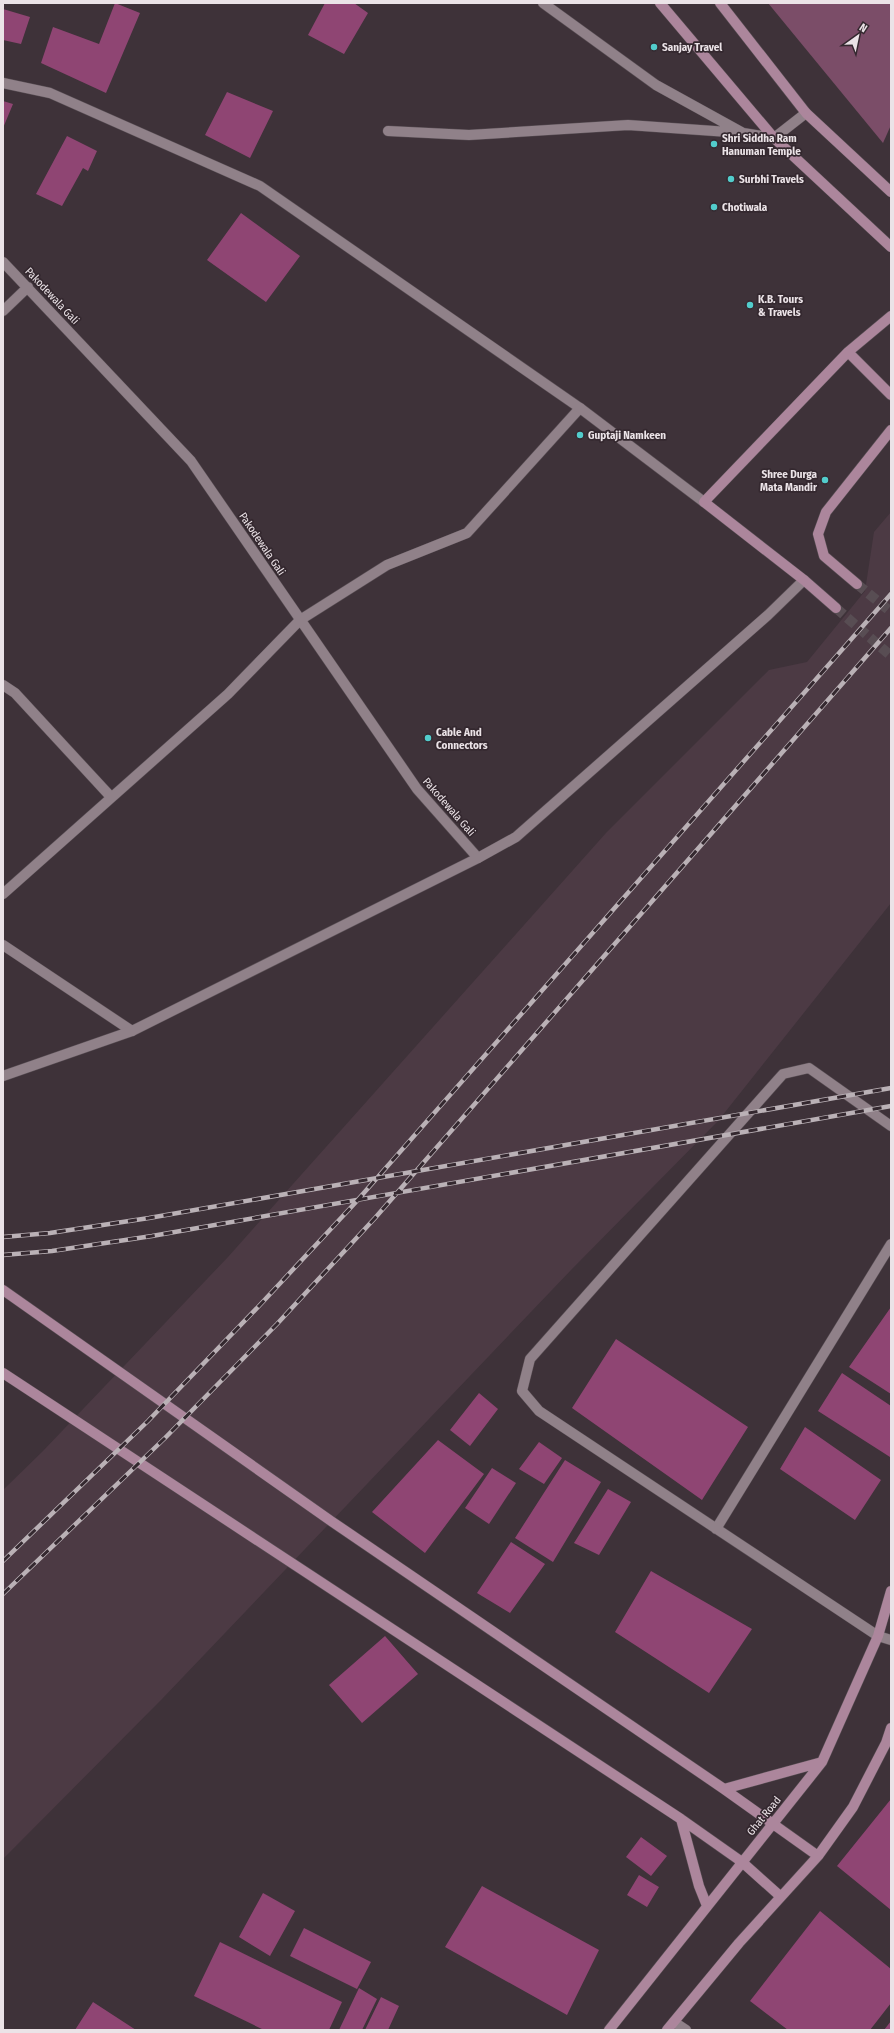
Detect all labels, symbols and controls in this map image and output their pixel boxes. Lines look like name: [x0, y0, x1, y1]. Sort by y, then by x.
north arrow: [838, 16, 878, 56]
text: N: [857, 21, 869, 35]
place label: Sanjay Travel: [662, 41, 723, 54]
marker: Sanjay Travel: [649, 42, 659, 52]
place label: Shri Siddha Ram Hanuman Temple: [722, 132, 801, 158]
marker: Shri Siddha Ram Hanuman Temple: [709, 139, 719, 149]
place label: Surbhi Travels: [739, 173, 804, 186]
marker: Surbhi Travels: [726, 174, 736, 184]
place label: Chotiwala: [722, 201, 768, 214]
marker: Chotiwala: [709, 202, 719, 212]
street label: Pakodewala Gali: [22, 265, 82, 327]
place label: K.B. Tours & Travels: [758, 293, 803, 319]
marker: K.B. Tours & Travels: [745, 300, 755, 310]
place label: Guptaji Namkeen: [588, 429, 666, 442]
marker: Guptaji Namkeen: [575, 430, 585, 440]
place label: Shree Durga Mata Mandir: [760, 468, 818, 494]
marker: Shree Durga Mata Mandir: [820, 475, 830, 485]
street label: Pakodewala Gali: [236, 510, 288, 578]
place label: Cable And Connectors: [436, 726, 488, 752]
marker: Cable And Connectors: [423, 733, 433, 743]
street label: Pakodewala Gali: [420, 775, 478, 839]
street label: Ghat Road: [744, 1794, 784, 1838]

